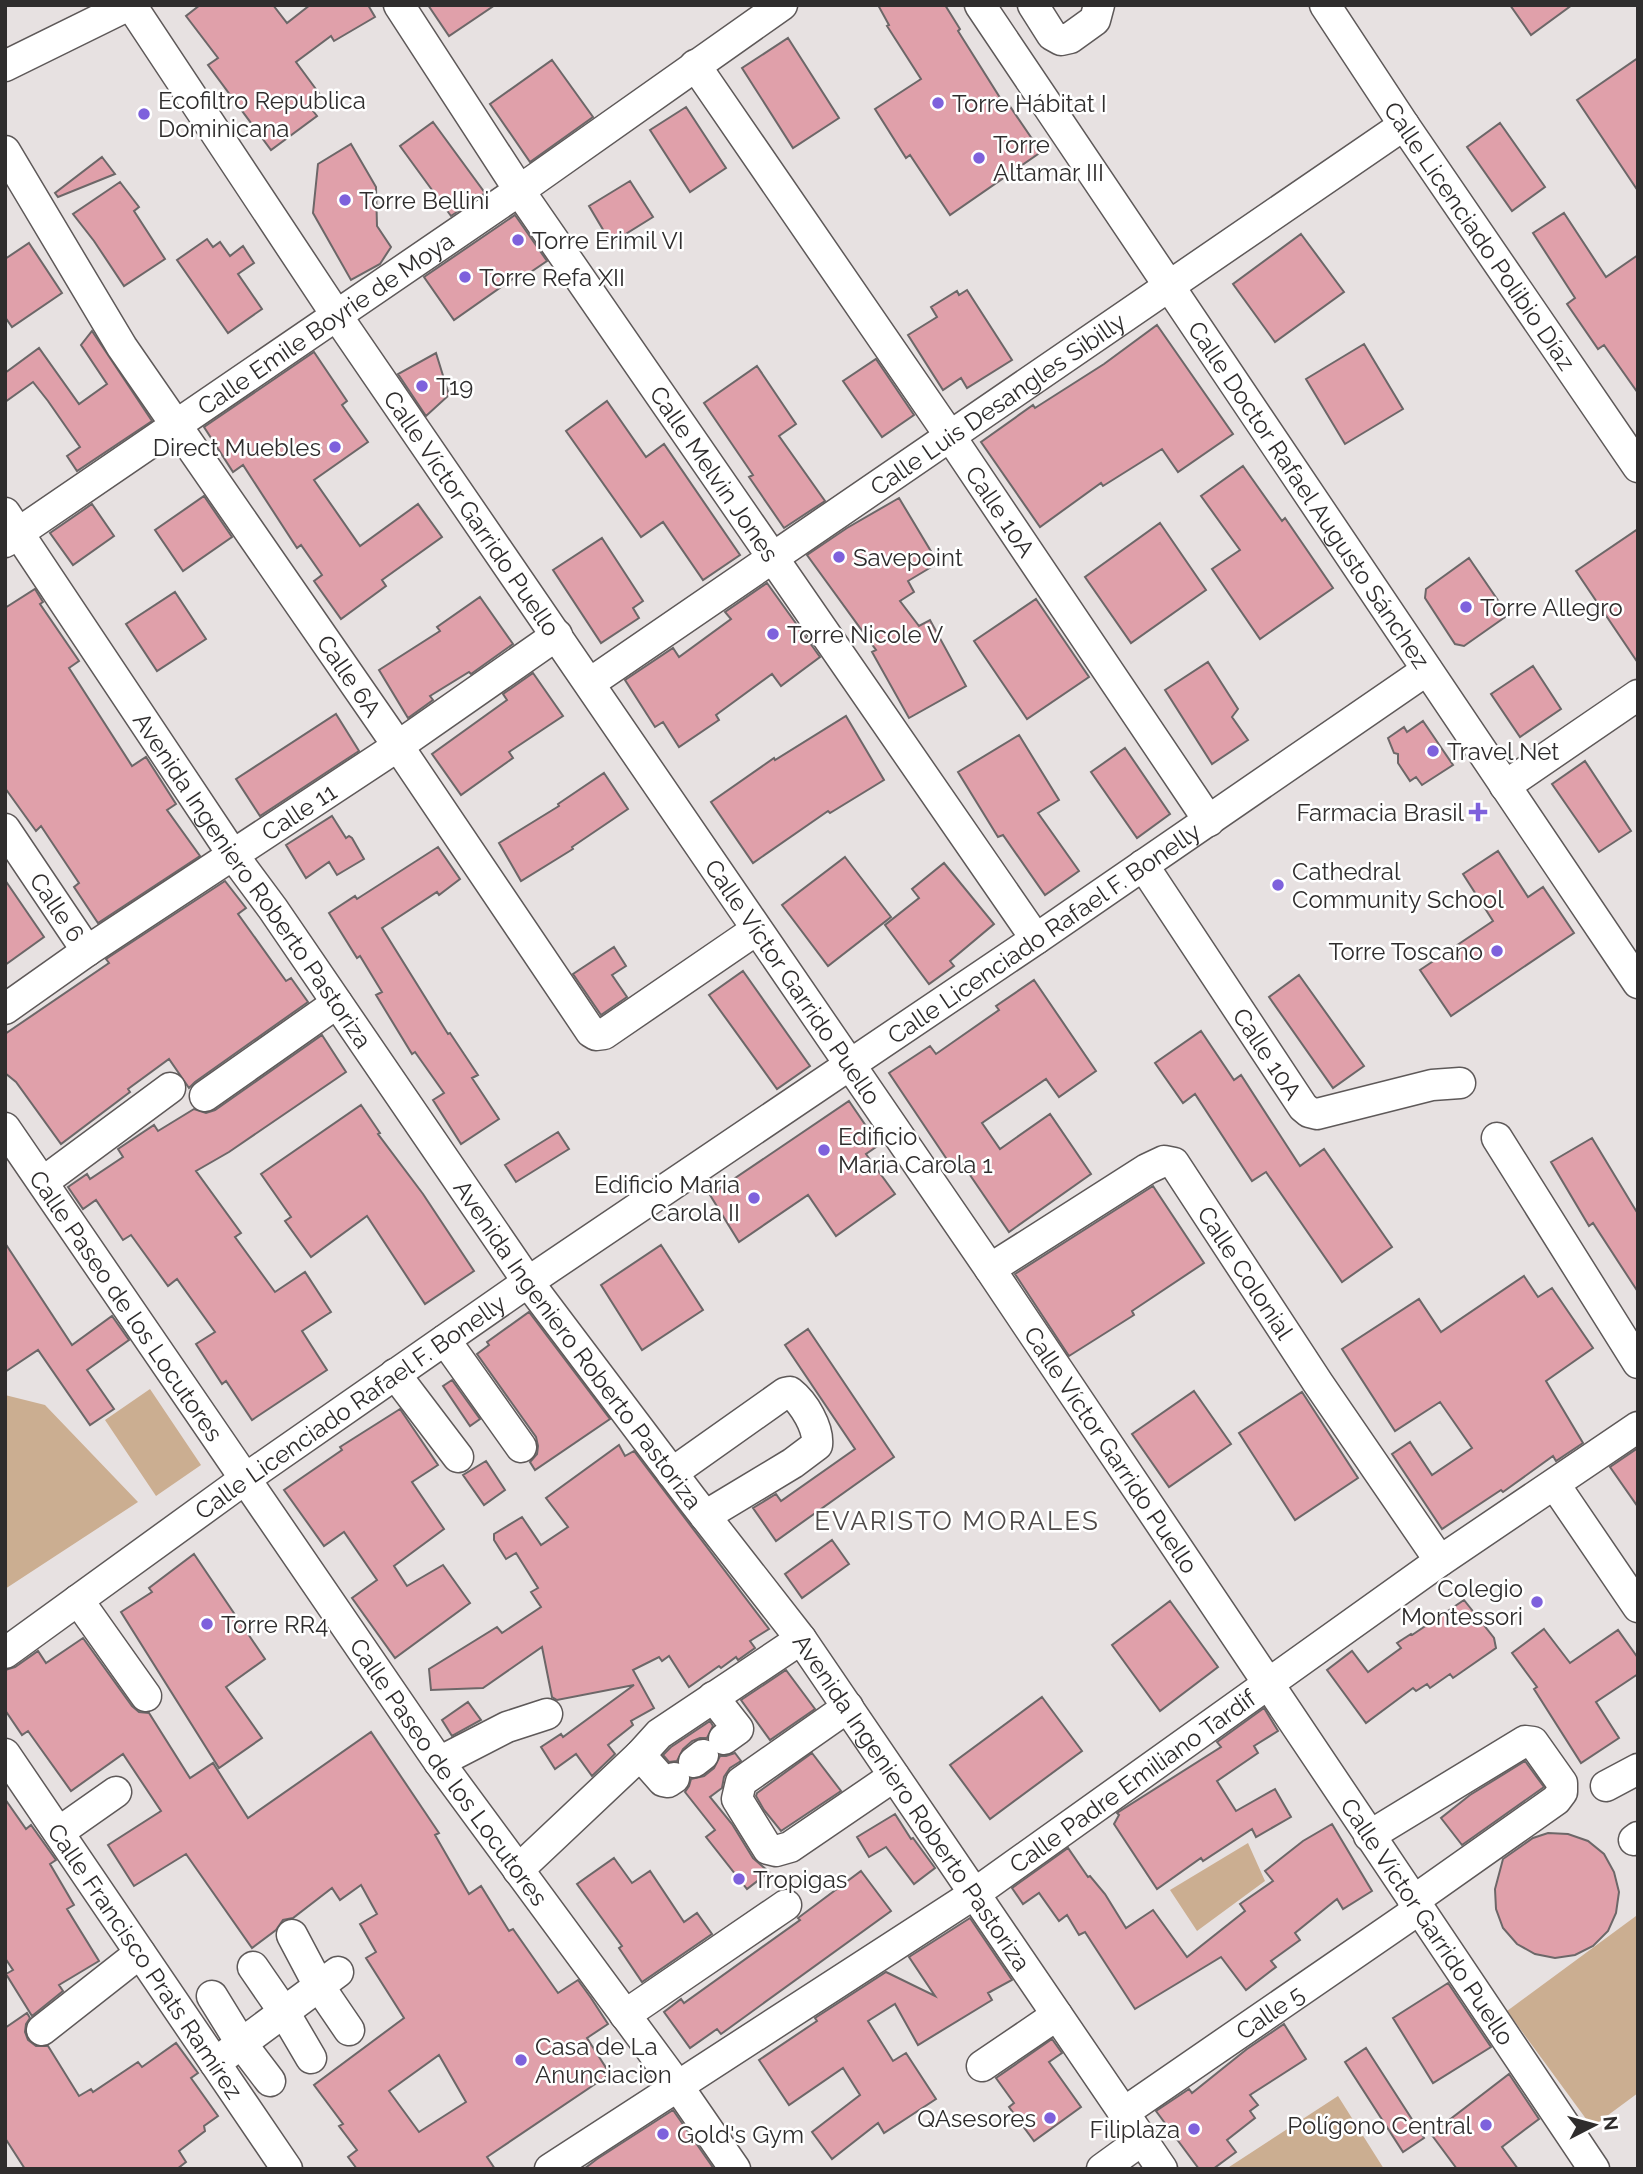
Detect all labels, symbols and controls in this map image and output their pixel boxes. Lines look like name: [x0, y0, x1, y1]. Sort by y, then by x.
place label: Ecofiltro Republica Dominicana: [158, 86, 366, 143]
place label: Torre Hábitat I: [952, 89, 1107, 118]
marker: Torre Hábitat I: [930, 95, 946, 111]
street label: Calle Licenciado Polibio Díaz: [1378, 96, 1582, 376]
marker: Ecofiltro Republica Dominicana: [136, 106, 152, 122]
place label: Torre Altamar III: [993, 130, 1104, 187]
marker: Torre Altamar III: [971, 150, 987, 166]
place label: Torre Bellini: [359, 186, 490, 215]
marker: Torre Bellini: [337, 192, 353, 208]
street label: Calle Emile Boyrie de Moya: [192, 225, 459, 421]
place label: Torre Erimil VI: [532, 226, 684, 255]
marker: Torre Erimil VI: [510, 232, 526, 248]
place label: Torre Refa XII: [479, 263, 625, 292]
marker: Torre Refa XII: [457, 269, 473, 285]
street label: Calle Luis Desangles Sibilly: [864, 306, 1130, 501]
street label: Calle Doctor Rafael Augusto Sánchez: [1182, 315, 1436, 674]
place label: T19: [436, 372, 473, 401]
marker: T19: [414, 378, 430, 394]
street label: Calle Melvin Jones: [644, 380, 785, 567]
street label: Calle Víctor Garrido Puello: [378, 385, 566, 641]
place label: Direct Muebles: [153, 433, 321, 462]
marker: Direct Muebles: [327, 439, 343, 455]
street label: Calle 10A: [960, 460, 1042, 562]
place label: Savepoint: [853, 543, 963, 572]
marker: Savepoint: [831, 549, 847, 565]
place label: Torre Allegro: [1480, 593, 1623, 622]
marker: Torre Allegro: [1458, 599, 1474, 615]
place label: Torre Nicole V: [787, 620, 943, 649]
marker: Torre Nicole V: [765, 626, 781, 642]
street label: Calle 6A: [311, 629, 388, 722]
street label: Avenida Ingeniero Roberto Pastoriza: [127, 707, 378, 1054]
place label: Travel Net: [1447, 737, 1559, 766]
marker: Travel Net: [1425, 743, 1441, 759]
street label: Calle 11: [256, 776, 342, 847]
place label: Farmacia Brasil: [1296, 798, 1464, 827]
marker: Farmacia Brasil: [1470, 804, 1486, 820]
street label: Calle Licenciado Rafael F. Bonelly: [882, 816, 1206, 1050]
street label: Calle Víctor Garrido Puello: [699, 853, 887, 1110]
place label: Cathedral Community School: [1292, 857, 1504, 914]
street label: Calle 6: [24, 867, 91, 947]
marker: Cathedral Community School: [1270, 877, 1286, 893]
place label: Torre Toscano: [1328, 937, 1483, 966]
marker: Torre Toscano: [1489, 943, 1505, 959]
street label: Calle 10A: [1227, 1002, 1308, 1105]
place label: Edificio Maria Carola 1: [838, 1122, 993, 1179]
marker: Edificio Maria Carola 1: [816, 1142, 832, 1158]
street label: Calle Paseo de los Locutores: [24, 1164, 229, 1446]
place label: Edificio Maria Carola II: [594, 1170, 740, 1227]
street label: Avenida Ingeniero Roberto Pastoriza: [448, 1174, 709, 1515]
marker: Edificio Maria Carola II: [746, 1190, 762, 1206]
street label: Calle Colonial: [1192, 1200, 1300, 1345]
street label: Calle Licenciado Rafael F. Bonelly: [189, 1288, 511, 1525]
street label: Calle Víctor Garrido Puello: [1018, 1321, 1205, 1579]
district label: EVARISTO MORALES: [814, 1506, 1100, 1536]
place label: Colegio Montessori: [1401, 1574, 1523, 1631]
marker: Colegio Montessori: [1529, 1594, 1545, 1610]
place label: Torre RR4: [221, 1610, 328, 1639]
marker: Torre RR4: [199, 1616, 215, 1632]
street label: Avenida Ingeniero Roberto Pastoriza: [787, 1628, 1037, 1976]
street label: Calle Paseo de los Locutores: [344, 1632, 554, 1911]
street label: Calle Padre Emiliano Tardif: [1004, 1682, 1262, 1879]
street label: Calle Víctor Garrido Puello: [1335, 1792, 1521, 2050]
street label: Calle Francisco Prats Ramírez: [42, 1817, 249, 2104]
place label: Tropigas: [753, 1865, 847, 1894]
marker: Tropigas: [731, 1871, 747, 1887]
street label: Calle 5: [1230, 1979, 1309, 2046]
place label: Casa de La Anunciacion: [535, 2032, 672, 2089]
marker: Casa de La Anunciacion: [513, 2052, 529, 2068]
north arrow: [1559, 2090, 1629, 2160]
place label: QAsesores: [917, 2104, 1036, 2133]
marker: QAsesores: [1042, 2110, 1058, 2126]
place label: Polígono Central: [1287, 2111, 1472, 2140]
place label: Filiplaza: [1090, 2115, 1180, 2144]
text: N: [1599, 2115, 1623, 2132]
marker: Polígono Central: [1478, 2117, 1494, 2133]
place label: Gold's Gym: [677, 2120, 804, 2149]
marker: Filiplaza: [1186, 2121, 1202, 2137]
marker: Gold's Gym: [655, 2126, 671, 2142]

